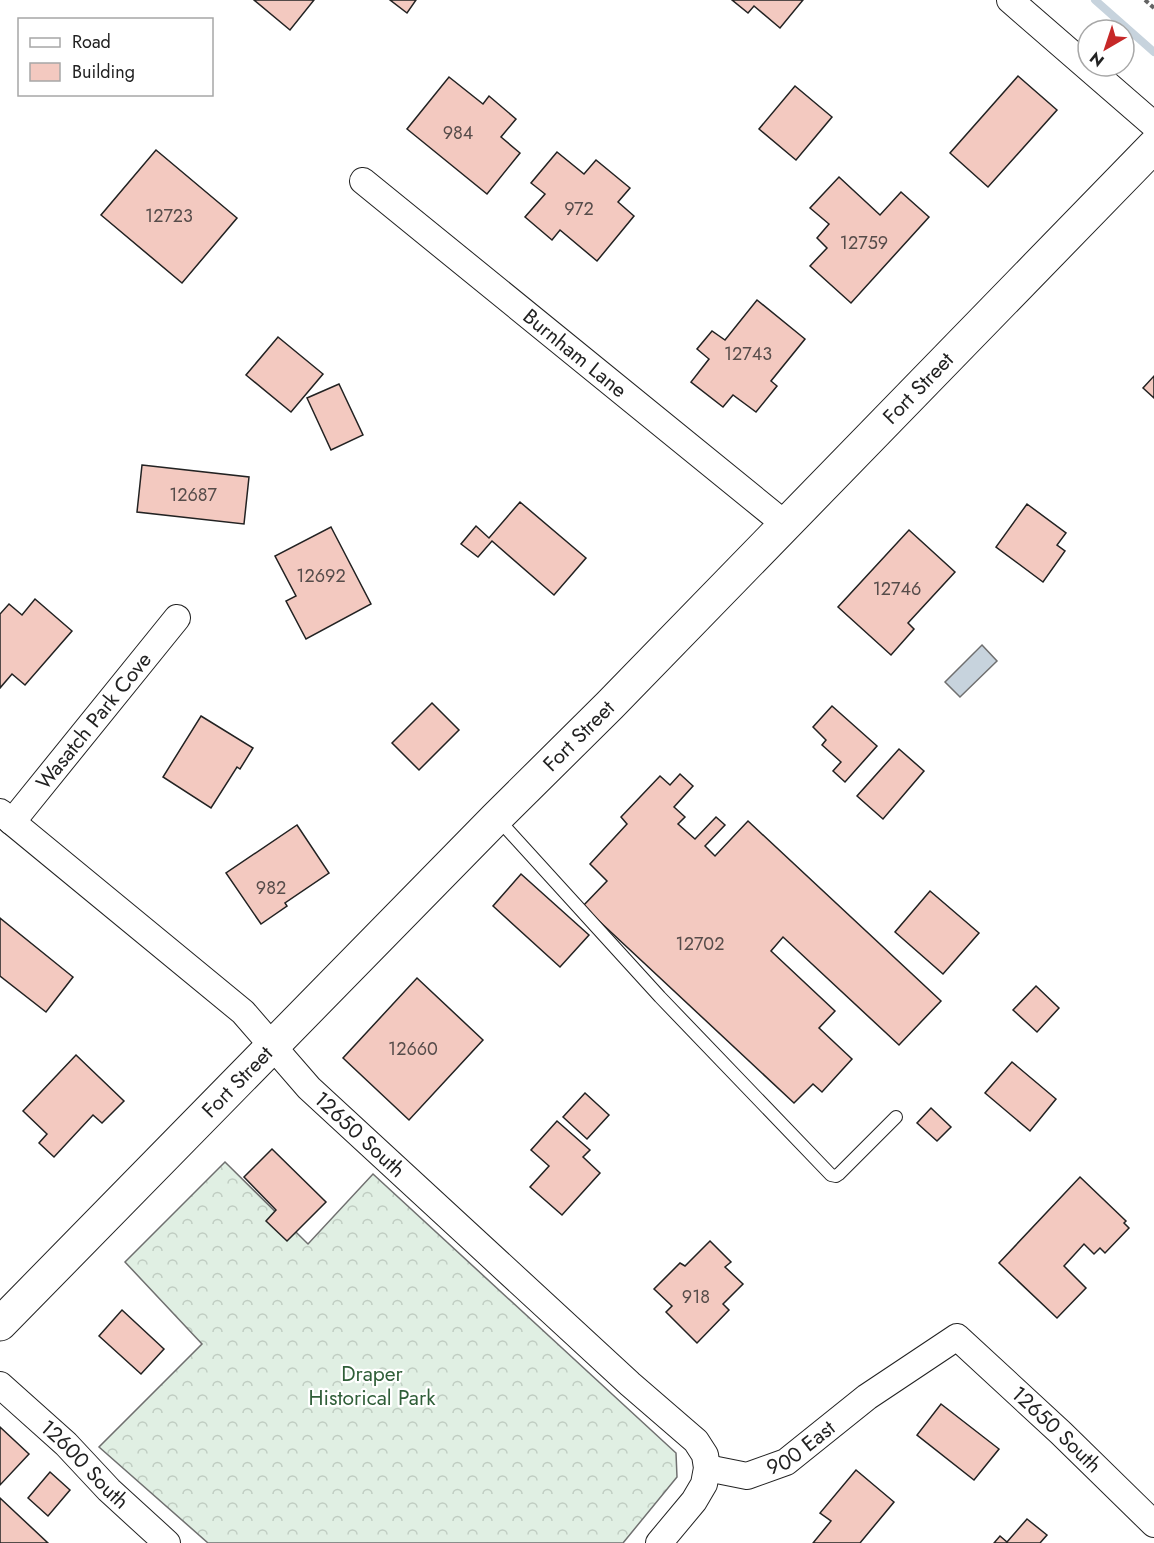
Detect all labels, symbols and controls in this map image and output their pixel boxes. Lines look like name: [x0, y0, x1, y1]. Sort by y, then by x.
legend: [18, 18, 213, 96]
north arrow: [1076, 18, 1136, 78]
text: Road: [72, 29, 111, 55]
text: N: [1085, 46, 1109, 72]
text: Building: [72, 59, 135, 85]
house number: 984: [443, 120, 473, 146]
house number: 972: [564, 196, 594, 222]
house number: 12723: [145, 203, 193, 229]
house number: 12759: [840, 230, 888, 256]
street label: Burnham Lane: [516, 302, 633, 405]
house number: 12743: [724, 341, 772, 367]
street label: Fort Street: [876, 346, 960, 431]
house number: 12687: [169, 482, 217, 508]
house number: 12692: [296, 563, 346, 589]
house number: 12746: [873, 576, 921, 602]
street label: Wasatch Park Cove: [29, 646, 159, 796]
street label: Fort Street: [536, 694, 621, 778]
house number: 982: [256, 875, 286, 901]
house number: 12702: [676, 931, 724, 957]
house number: 12660: [388, 1036, 438, 1062]
street label: Fort Street: [195, 1039, 280, 1125]
street label: 12650 South: [307, 1085, 412, 1184]
house number: 918: [682, 1284, 710, 1310]
park label: Draper Historical Park: [309, 1359, 436, 1413]
street label: 12650 South: [1005, 1379, 1108, 1480]
street label: 12600 South: [34, 1413, 135, 1516]
street label: 900 East: [762, 1413, 842, 1483]

